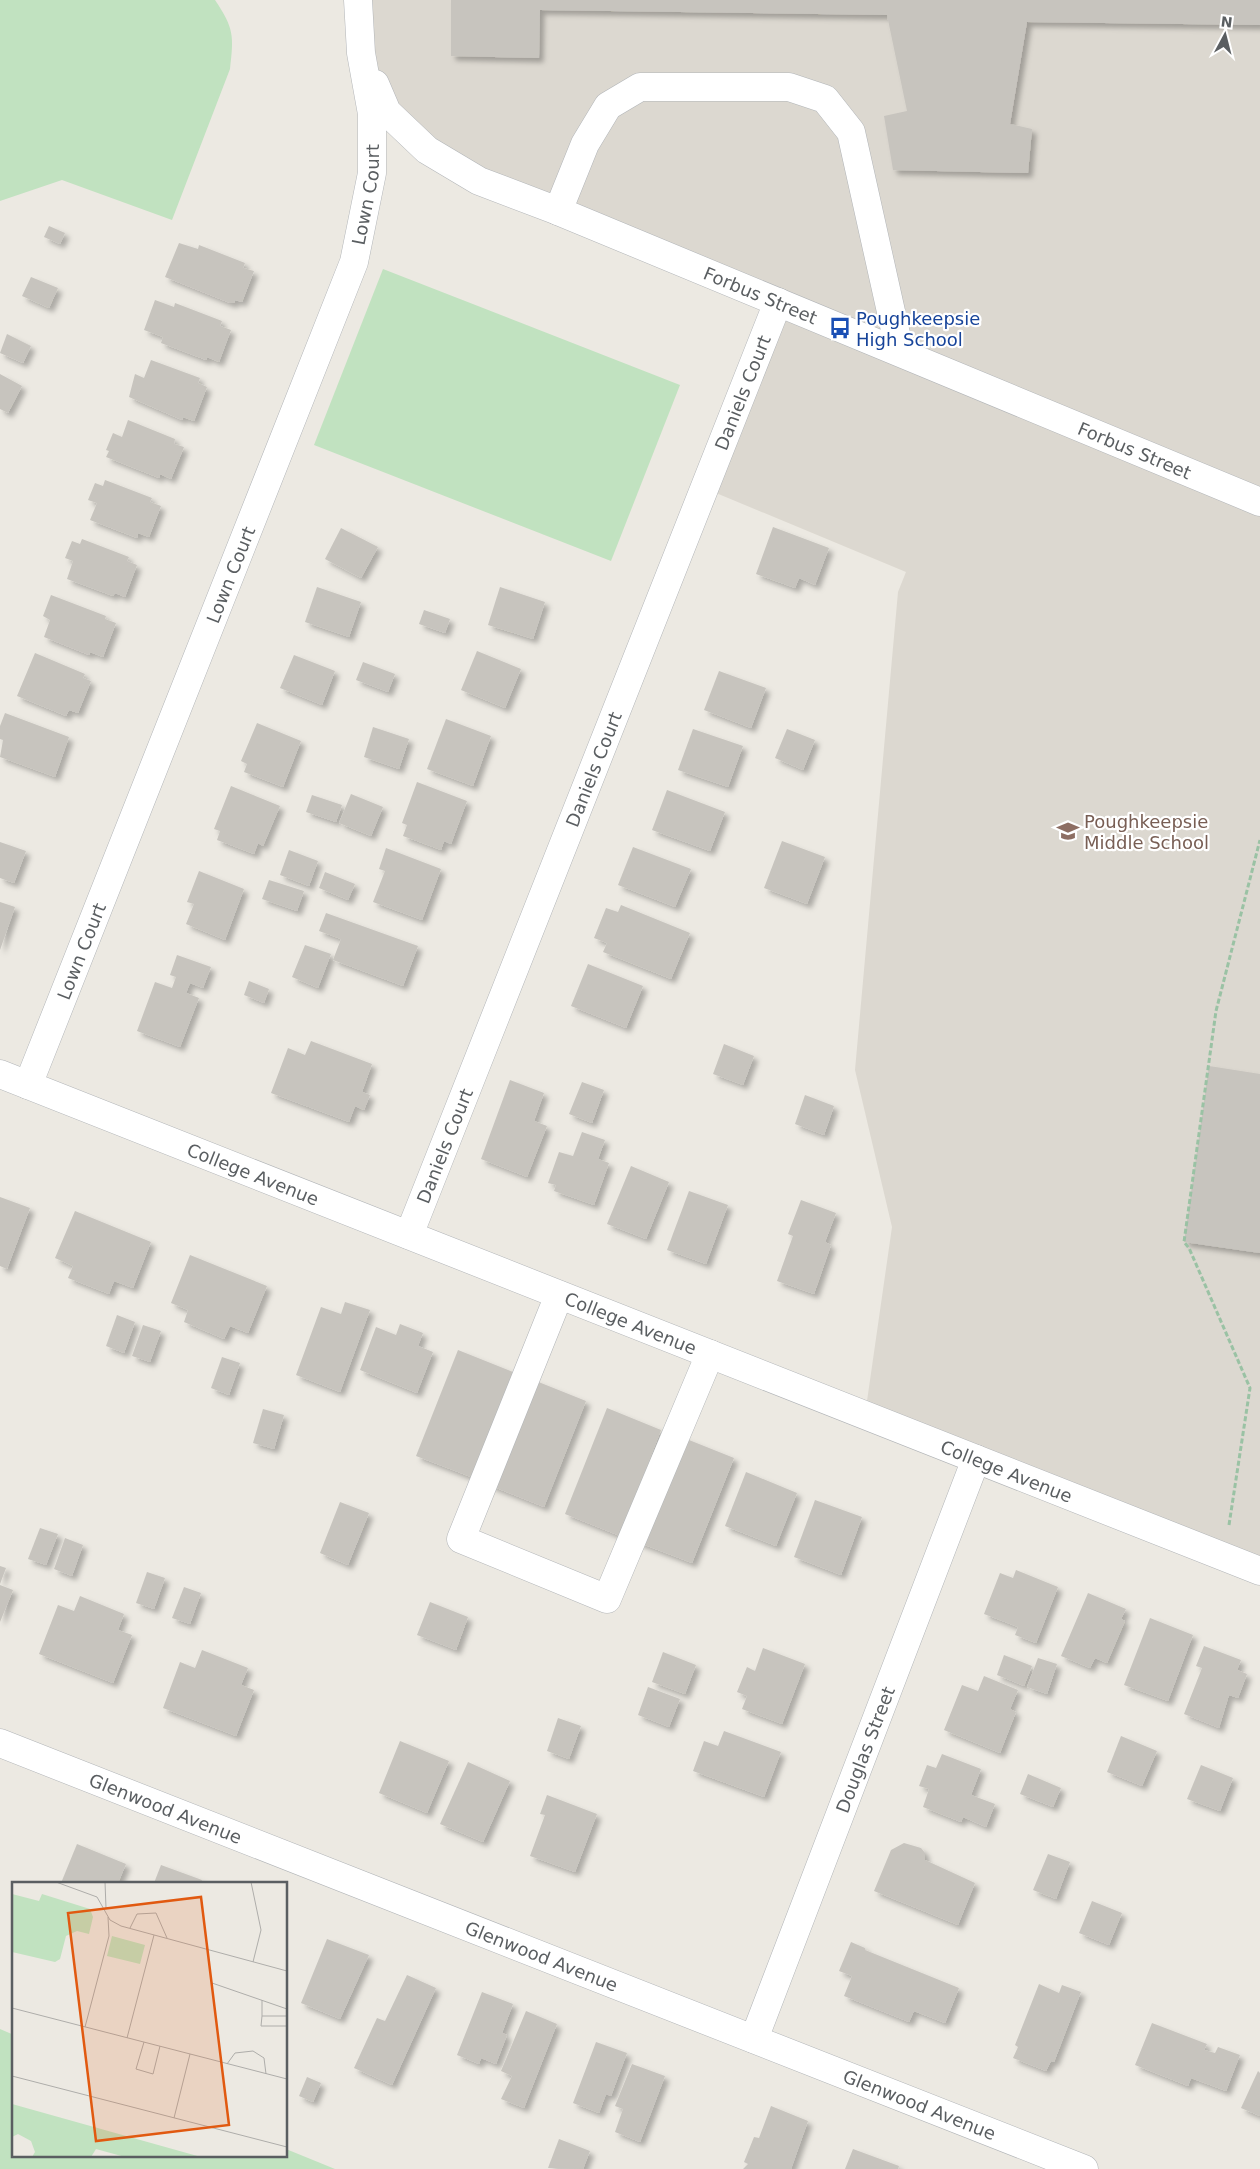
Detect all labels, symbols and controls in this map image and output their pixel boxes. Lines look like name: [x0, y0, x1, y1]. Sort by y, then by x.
north arrow: [1200, 10, 1250, 60]
text: N: [1220, 13, 1233, 31]
street label: Lown Court: [347, 144, 383, 247]
street label: Forbus Street: [701, 262, 820, 328]
place label: Poughkeepsie High School: [856, 308, 980, 350]
bus stop icon: Poughkeepsie High School: [827, 315, 853, 341]
street label: Daniels Court: [710, 332, 774, 453]
street label: Forbus Street: [1075, 417, 1195, 483]
street label: Lown Court: [202, 523, 259, 626]
street label: Daniels Court: [561, 709, 625, 830]
place label: Poughkeepsie Middle School: [1084, 811, 1209, 853]
school or university icon: Poughkeepsie Middle School: [1055, 818, 1081, 844]
street label: Lown Court: [52, 900, 110, 1002]
street label: Daniels Court: [412, 1085, 477, 1206]
street label: College Avenue: [184, 1138, 322, 1209]
street label: College Avenue: [562, 1287, 700, 1358]
street label: College Avenue: [938, 1436, 1075, 1506]
street label: Douglas Street: [831, 1683, 899, 1816]
street label: Glenwood Avenue: [86, 1769, 245, 1848]
inset map: [12, 1882, 288, 2156]
street label: Glenwood Avenue: [462, 1916, 621, 1995]
street label: Glenwood Avenue: [840, 2065, 999, 2144]

